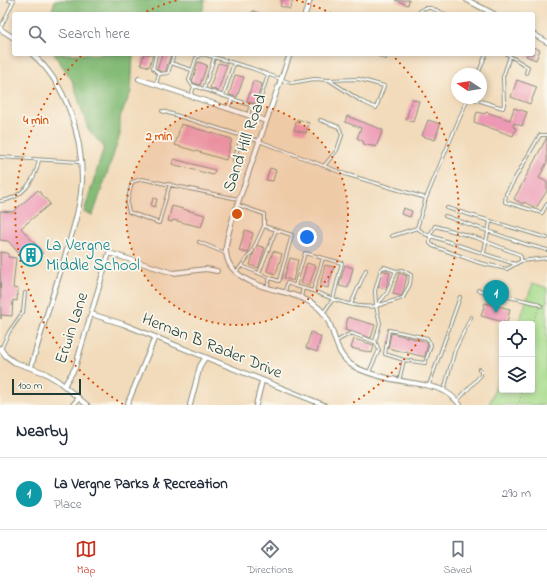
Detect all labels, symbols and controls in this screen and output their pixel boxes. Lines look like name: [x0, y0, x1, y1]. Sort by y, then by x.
search box: [12, 12, 535, 56]
icon: search: [26, 23, 48, 45]
text: Search here: [58, 23, 130, 45]
north arrow: [451, 68, 487, 104]
street label: Sand Hill Road: [217, 90, 274, 195]
text: 4 min: [22, 112, 49, 130]
text: 2 min: [145, 128, 172, 146]
centre of rings: [230, 207, 244, 221]
your location: [297, 227, 317, 247]
place label: La Vergne Middle School: [46, 233, 140, 278]
building icon: La Vergne Middle School: [18, 242, 44, 268]
pin: 1: [483, 280, 509, 313]
street label: Erwin Lane: [49, 289, 95, 367]
street label: Hernan B Rader Drive: [138, 306, 286, 386]
map controls: [499, 321, 535, 393]
button: locate: [499, 321, 535, 357]
button: layers: [499, 357, 535, 393]
scale bar: [12, 377, 81, 396]
text: 100 m: [18, 378, 42, 394]
text: Nearby: [16, 419, 68, 444]
text: La Vergne Parks & Recreation: [54, 473, 228, 495]
text: 1: [27, 484, 31, 503]
text: 290 m: [502, 484, 531, 503]
text: Place: [54, 495, 82, 514]
tab: Map: [75, 538, 97, 578]
tab: Directions: [247, 538, 293, 578]
tab: Saved: [443, 538, 472, 578]

